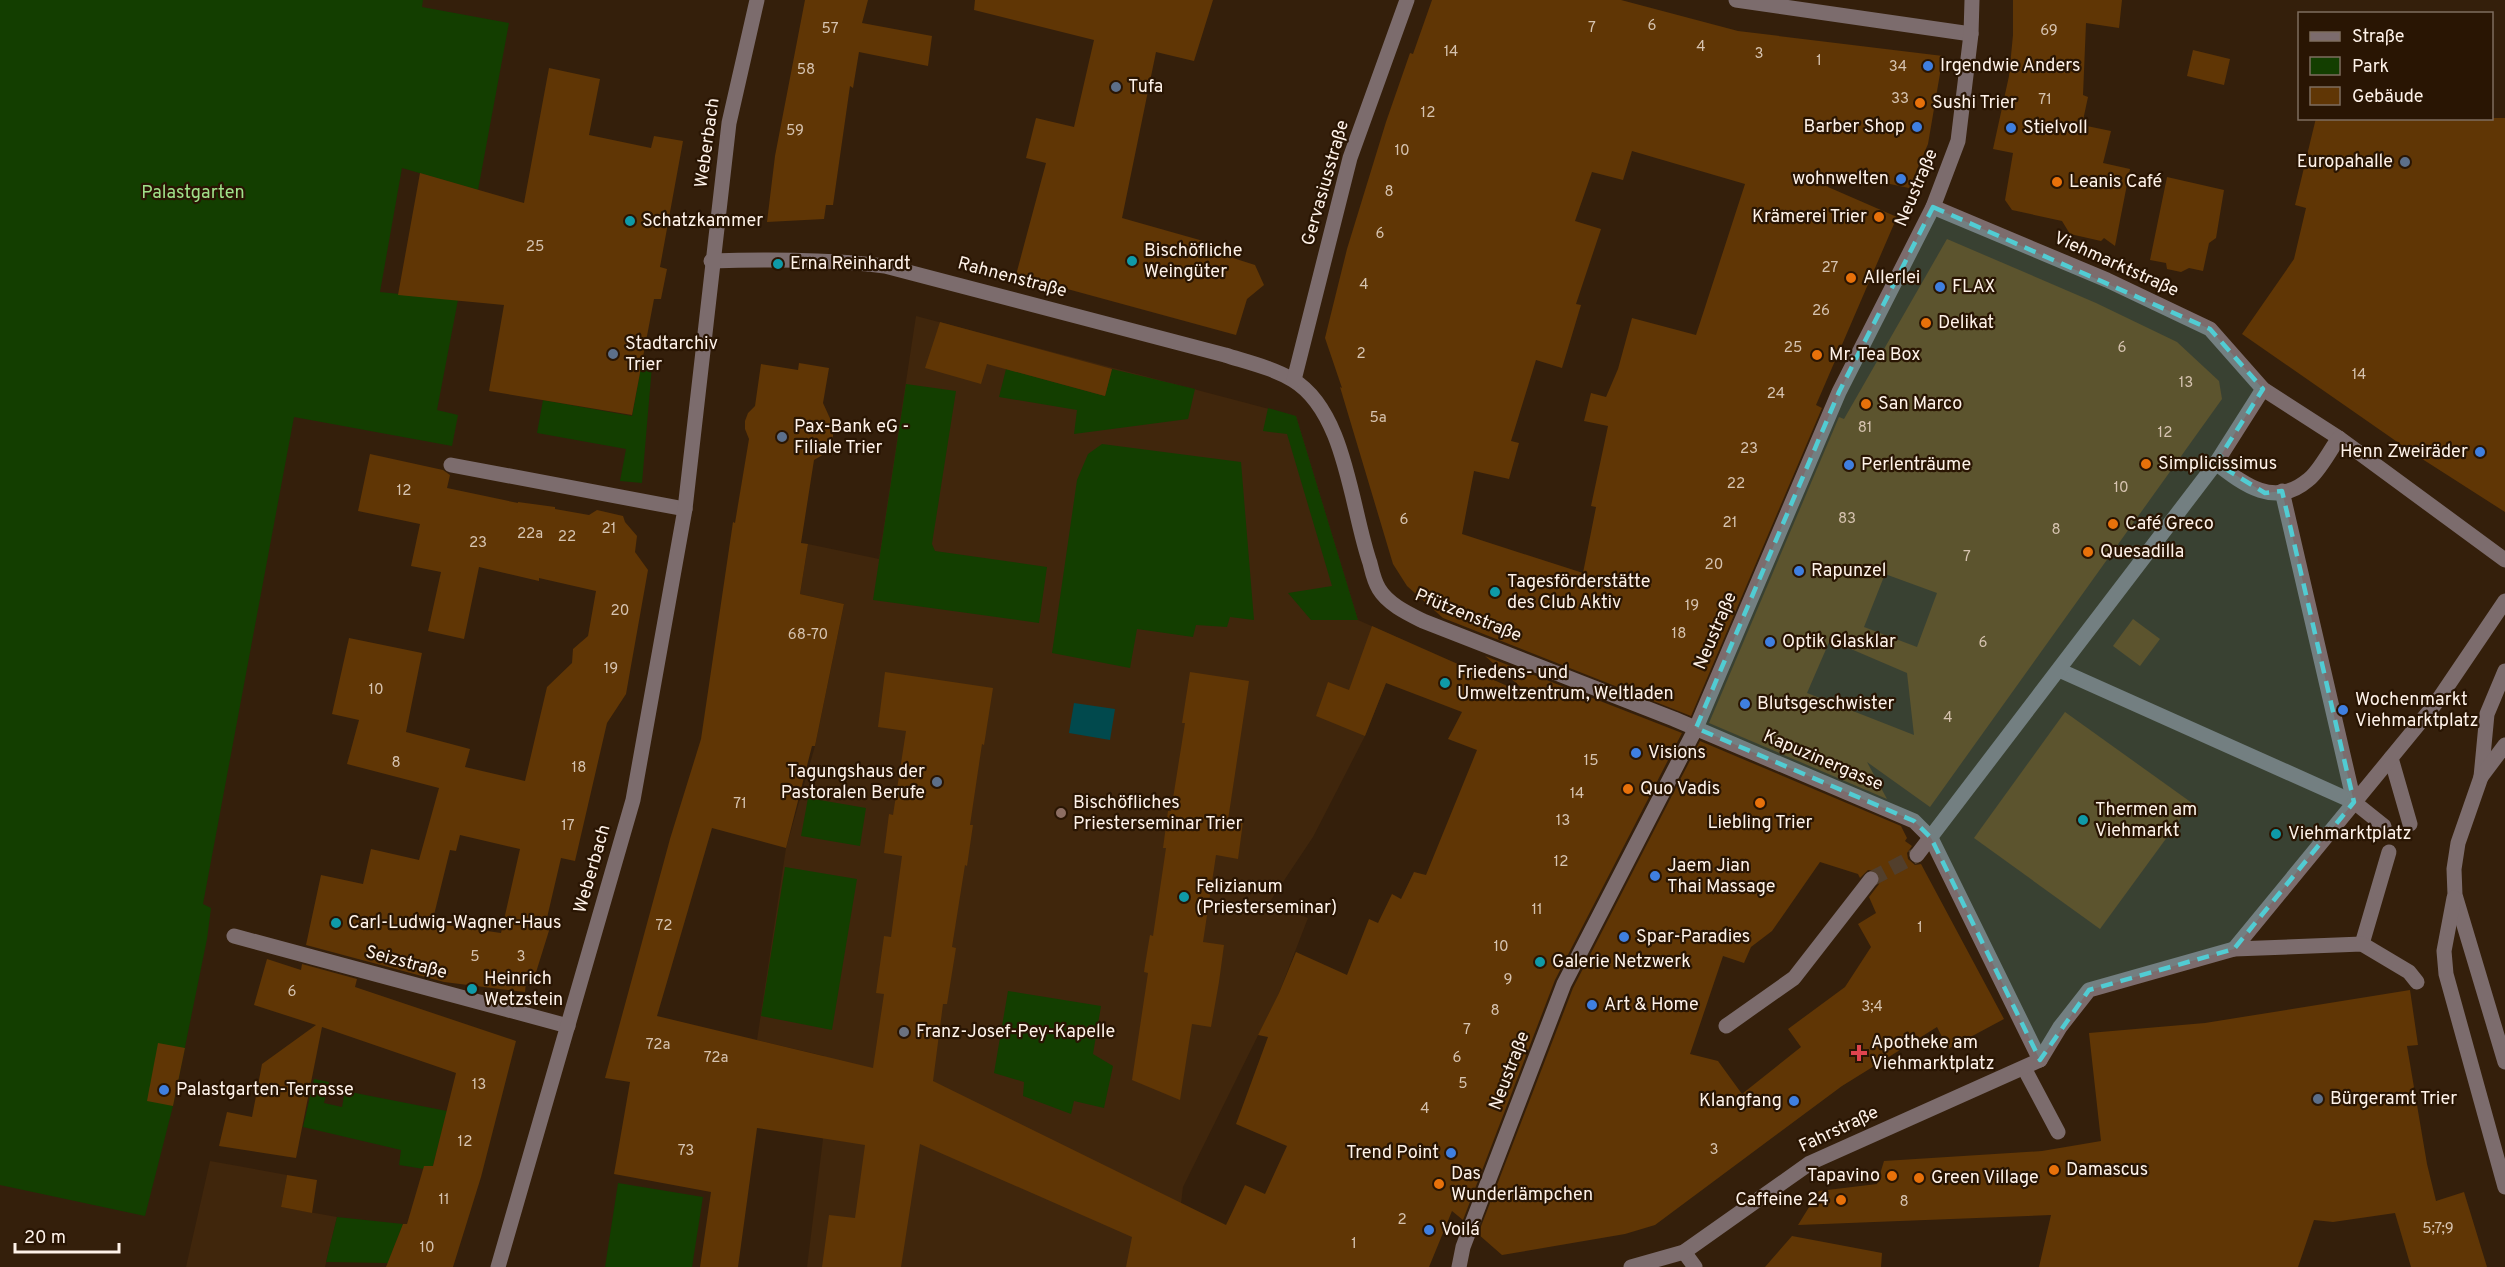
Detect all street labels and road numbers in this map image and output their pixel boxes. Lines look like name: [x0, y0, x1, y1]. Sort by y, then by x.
street label: Weberbach: [690, 96, 726, 190]
street label: Gervasiusstraße: [1297, 118, 1355, 248]
street label: Neustraße: [1890, 145, 1944, 231]
street label: Viehmarktstraße: [2050, 227, 2182, 303]
street label: Rahnenstraße: [955, 252, 1069, 304]
street label: Pfützenstraße: [1411, 584, 1525, 648]
street label: Neustraße: [1689, 588, 1743, 674]
street label: Kapuzinergasse: [1759, 725, 1887, 797]
street label: Weberbach: [569, 822, 617, 916]
street label: Seizstraße: [363, 941, 449, 985]
street label: Neustraße: [1484, 1028, 1536, 1114]
street label: Fahrstraße: [1795, 1102, 1883, 1158]

